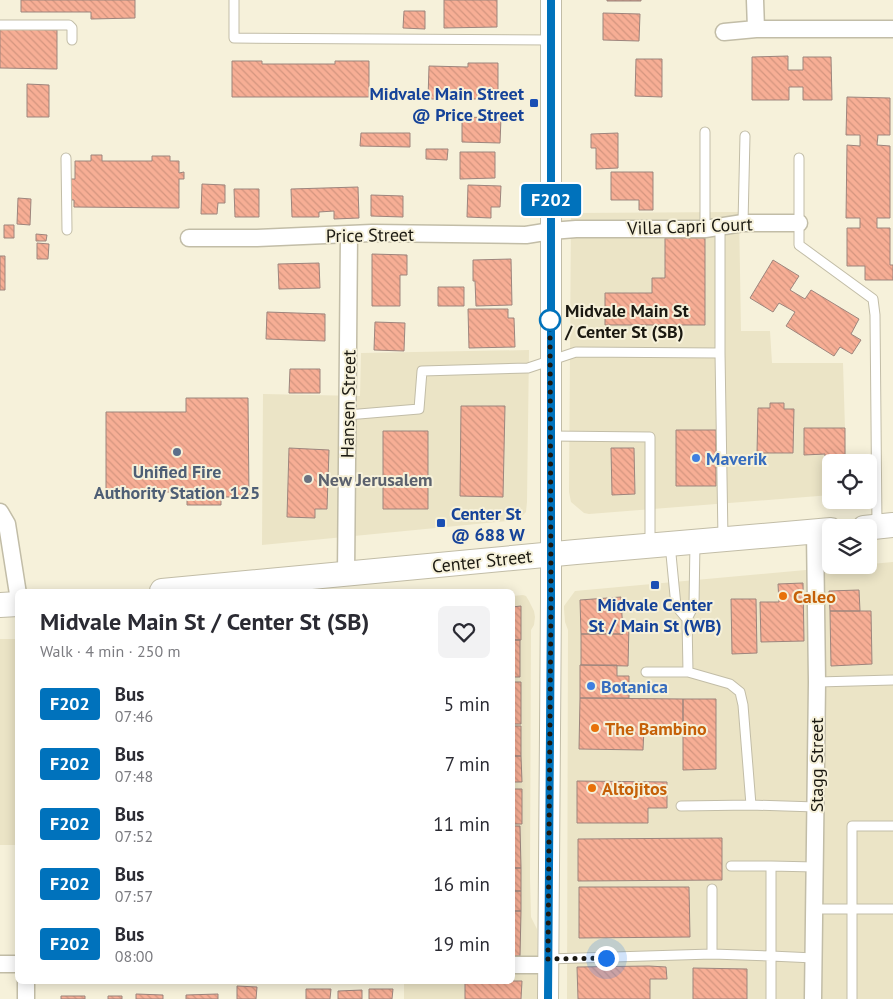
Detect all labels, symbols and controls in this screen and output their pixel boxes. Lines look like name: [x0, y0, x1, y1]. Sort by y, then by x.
place label: Midvale Main Street @ Price Street: [369, 82, 525, 126]
marker: Midvale Main Street @ Price Street: [528, 97, 540, 109]
line badge: F202: [516, 184, 586, 216]
text: F202: [531, 188, 571, 211]
street label: Villa Capri Court: [626, 212, 753, 240]
street label: Price Street: [326, 223, 414, 247]
place label: Midvale Main St / Center St (SB): [564, 299, 690, 343]
marker: Midvale Main St / Center St (SB): [539, 309, 561, 331]
street label: Hansen Street: [336, 350, 360, 458]
marker: Unified Fire Authority Station 125: [171, 446, 183, 458]
place label: Maverik: [706, 447, 767, 470]
marker: Maverik: [690, 452, 702, 464]
map controls: [822, 454, 877, 574]
button: locate: [822, 454, 877, 509]
place label: Unified Fire Authority Station 125: [94, 460, 260, 504]
place label: New Jerusalem: [318, 468, 433, 491]
marker: New Jerusalem: [302, 473, 314, 485]
place label: Center St @ 688 W: [451, 502, 525, 546]
marker: Center St @ 688 W: [435, 517, 447, 529]
button: layers: [822, 519, 877, 574]
street label: Center Street: [431, 544, 533, 578]
marker: Midvale Center St / Main St (WB): [649, 579, 661, 591]
place label: Caleo: [793, 585, 836, 608]
marker: Caleo: [777, 590, 789, 602]
place label: Midvale Center St / Main St (WB): [588, 593, 722, 637]
text: Midvale Main St / Center St (SB): [40, 606, 369, 637]
button: heart: [438, 606, 490, 658]
text: Walk · 4 min · 250 m: [40, 641, 180, 661]
place label: Botanica: [601, 675, 668, 698]
marker: Botanica: [585, 680, 597, 692]
text: Bus: [115, 682, 144, 706]
text: F202: [50, 692, 90, 715]
text: 5 min: [444, 692, 490, 716]
text: 07:46: [115, 706, 153, 726]
place label: The Bambino: [605, 717, 707, 740]
street label: Stagg Street: [805, 718, 828, 812]
marker: The Bambino: [589, 722, 601, 734]
text: Bus: [115, 742, 144, 766]
text: F202: [50, 752, 90, 775]
text: 7 min: [445, 752, 490, 776]
text: 07:48: [115, 766, 153, 786]
place label: Altojitos: [602, 777, 668, 800]
marker: Altojitos: [586, 782, 598, 794]
text: Bus: [115, 802, 144, 826]
text: F202: [50, 812, 90, 835]
text: 11 min: [433, 812, 490, 836]
text: 07:52: [115, 826, 153, 846]
text: Bus: [115, 862, 144, 886]
text: F202: [50, 872, 90, 895]
text: 16 min: [433, 872, 490, 896]
text: 07:57: [115, 886, 153, 906]
text: Bus: [115, 922, 144, 946]
text: F202: [50, 932, 90, 955]
text: 19 min: [433, 932, 490, 956]
text: 08:00: [115, 946, 153, 966]
your location: [594, 946, 619, 971]

